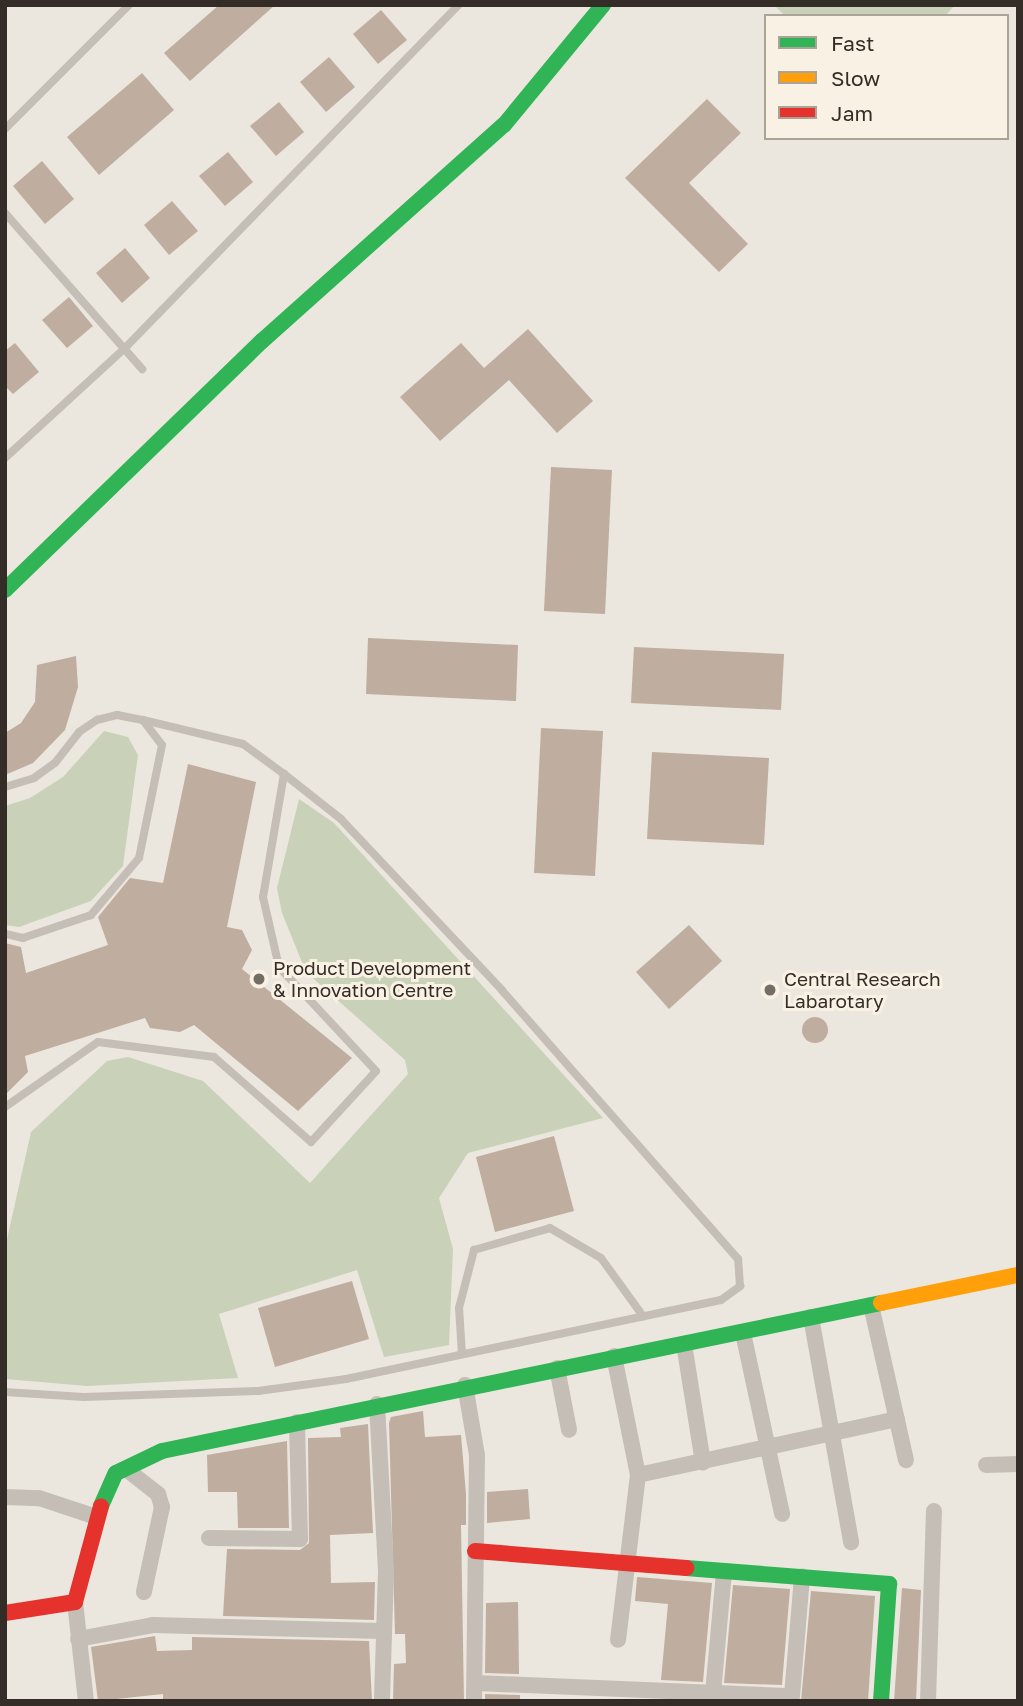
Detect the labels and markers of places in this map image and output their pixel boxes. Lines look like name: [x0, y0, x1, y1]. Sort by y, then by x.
place label: Product Development & Innovation Centre: [273, 957, 471, 1001]
place label: Central Research Labarotary: [784, 968, 941, 1012]
marker: Product Development & Innovation Centre: [251, 971, 267, 987]
marker: Central Research Labarotary: [762, 982, 778, 998]

